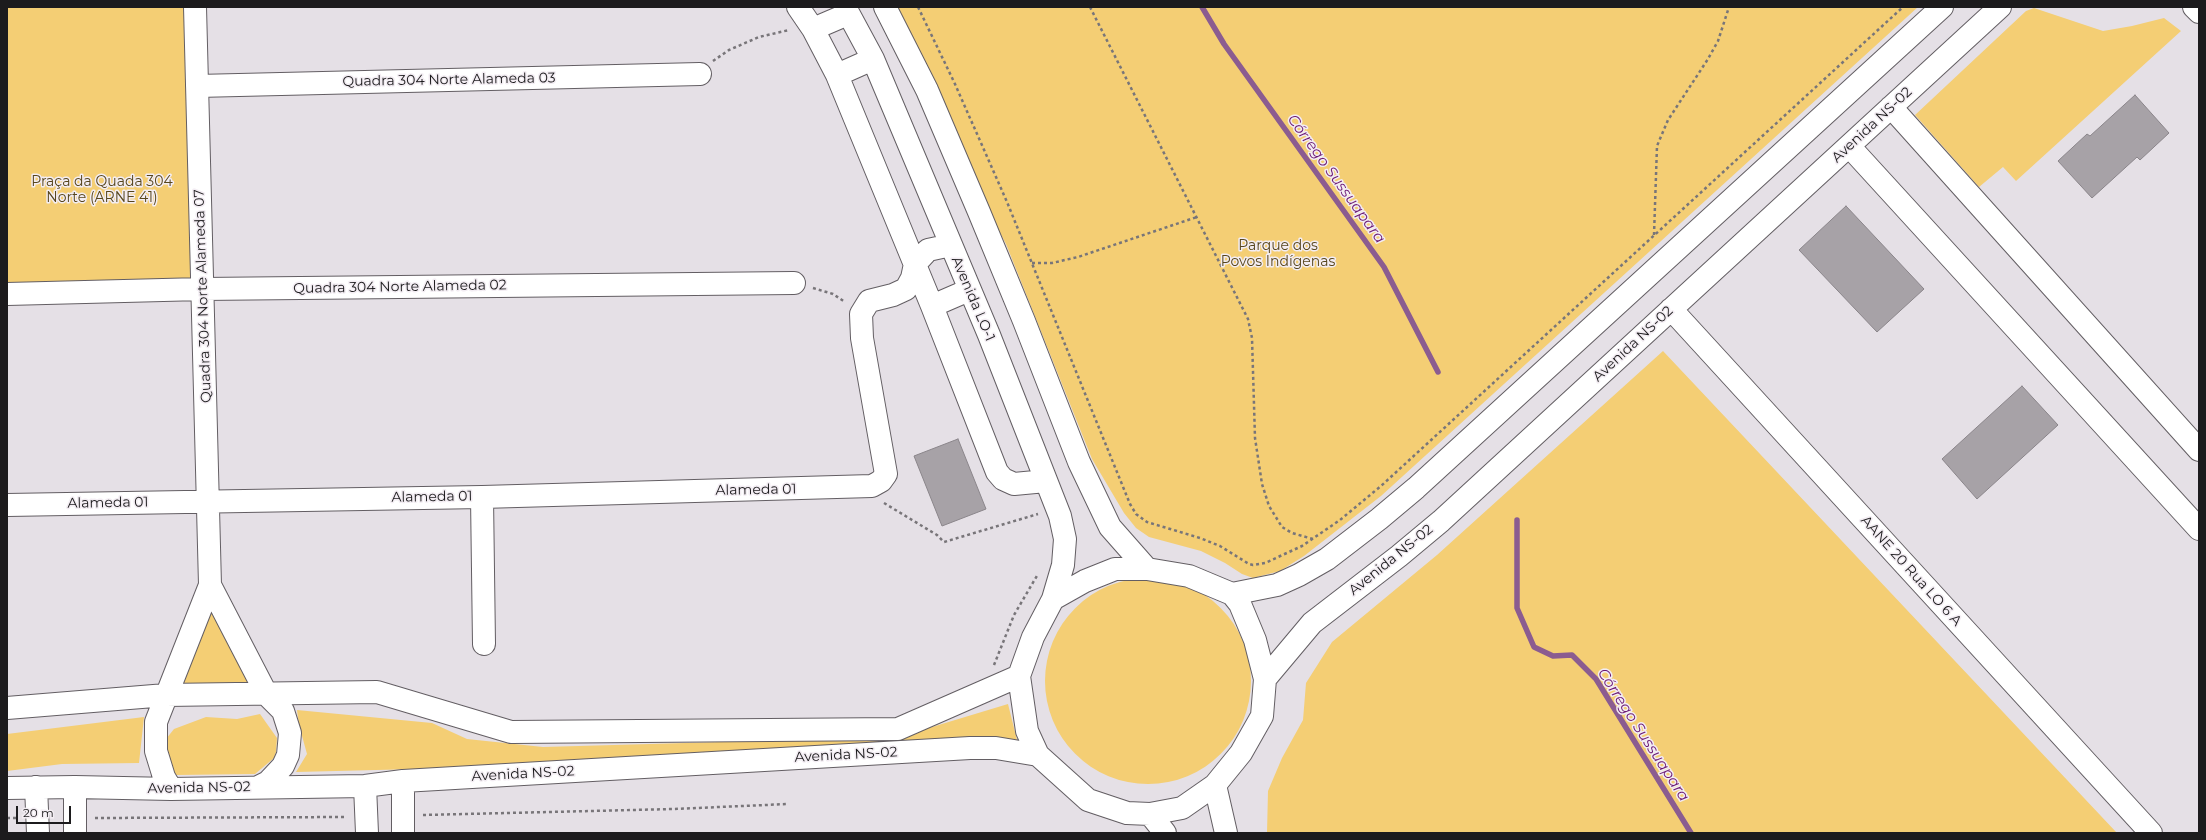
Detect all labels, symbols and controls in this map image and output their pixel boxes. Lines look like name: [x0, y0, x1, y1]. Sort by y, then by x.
street label: Quadra 304 Norte Alameda 03: [342, 70, 556, 90]
street label: Avenida NS-02: [1829, 84, 1915, 166]
water label: Córrego Sussuapara: [1283, 111, 1389, 247]
park label: Praça da Quada 304 Norte (ARNE 41): [31, 174, 173, 206]
street label: Quadra 304 Norte Alameda 07: [191, 189, 215, 403]
park label: Parque dos Povos Indígenas: [1221, 238, 1335, 270]
street label: Avenida LO-1: [948, 254, 998, 344]
street label: Quadra 304 Norte Alameda 02: [293, 277, 507, 297]
street label: Avenida NS-02: [1590, 303, 1676, 385]
street label: Alameda 01: [715, 481, 797, 499]
street label: Alameda 01: [391, 488, 473, 506]
street label: Alameda 01: [67, 494, 149, 512]
street label: AANE 20 Rua LO 6 A: [1857, 512, 1965, 630]
street label: Avenida NS-02: [1346, 521, 1436, 599]
water label: Córrego Sussuapara: [1593, 665, 1693, 805]
street label: Avenida NS-02: [794, 744, 898, 766]
street label: Avenida NS-02: [471, 763, 575, 785]
street label: Avenida NS-02: [147, 779, 251, 797]
scale bar: [18, 798, 73, 824]
text: 20 m: [23, 805, 54, 820]

